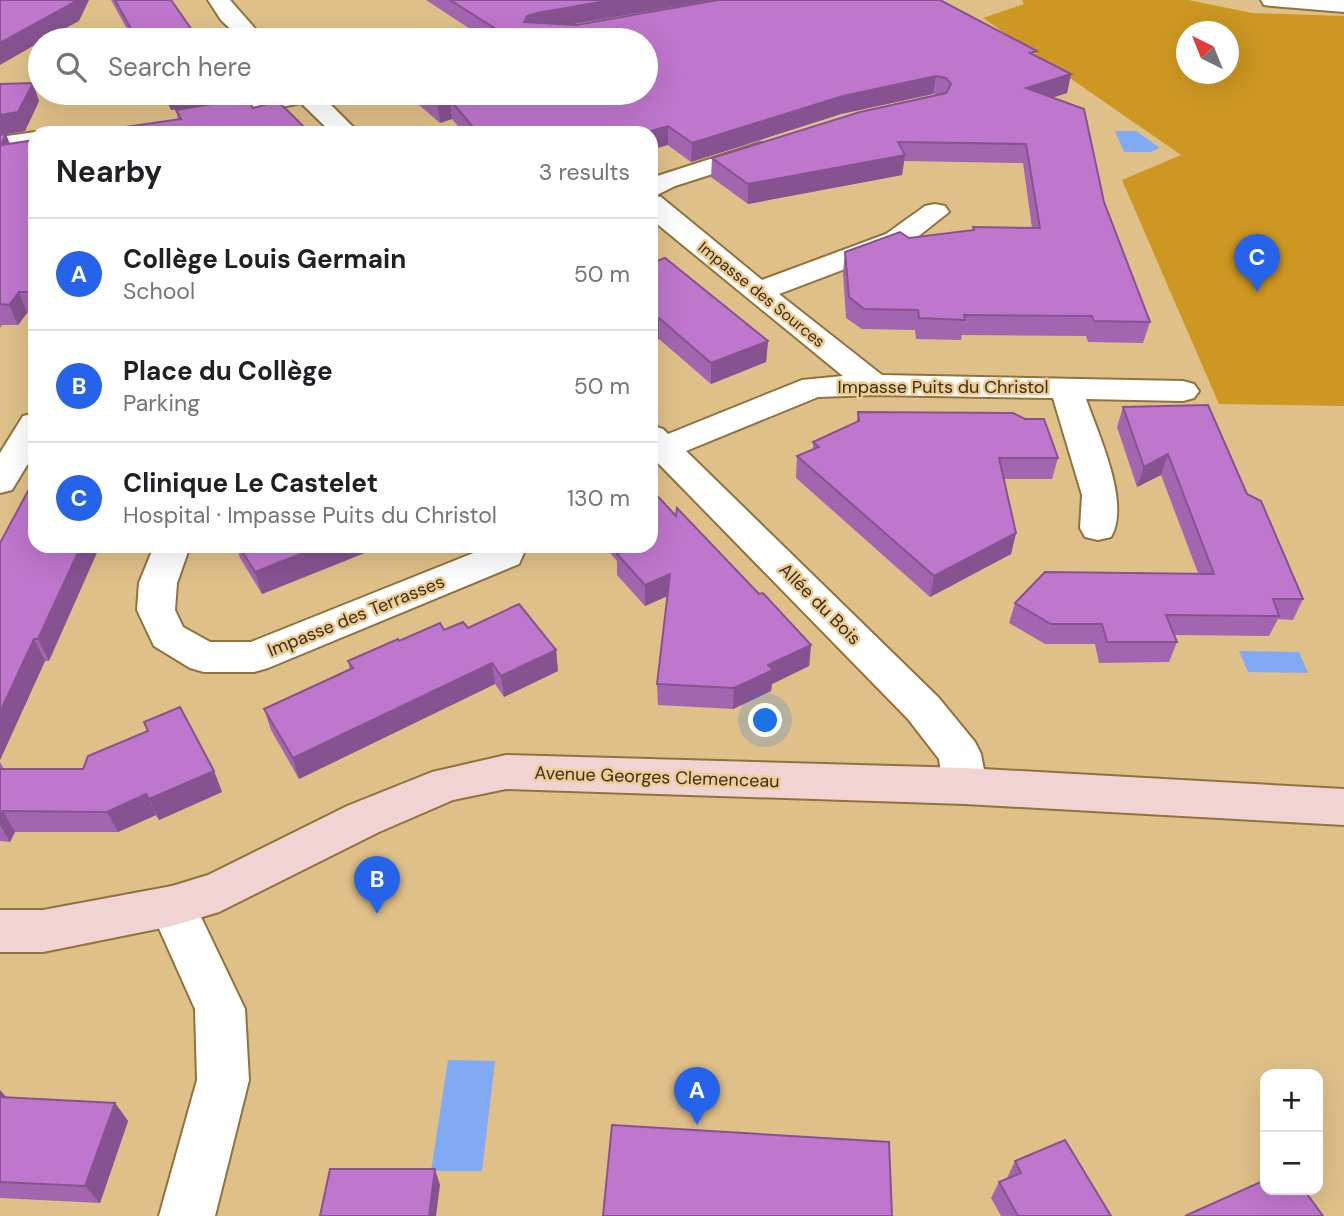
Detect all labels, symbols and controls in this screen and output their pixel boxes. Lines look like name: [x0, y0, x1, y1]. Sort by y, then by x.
north arrow: [1176, 21, 1239, 84]
search box: [28, 28, 658, 105]
icon: search: [52, 48, 90, 86]
text: Search here: [108, 50, 251, 84]
text: Nearby: [56, 152, 162, 191]
text: 3 results: [539, 157, 630, 187]
pin: C: [1234, 234, 1280, 292]
street label: Impasse des Sources: [694, 237, 829, 352]
text: Collège Louis Germain: [123, 242, 406, 276]
text: A: [71, 259, 87, 289]
text: 50 m: [574, 259, 630, 289]
text: School: [123, 276, 195, 306]
text: Place du Collège: [123, 354, 333, 388]
text: B: [72, 371, 86, 401]
text: 50 m: [574, 371, 630, 401]
street label: Impasse Puits du Christol: [837, 375, 1049, 399]
text: Parking: [123, 388, 200, 418]
text: Clinique Le Castelet: [123, 466, 378, 500]
text: C: [71, 483, 87, 513]
text: 130 m: [567, 483, 630, 513]
text: Hospital · Impasse Puits du Christol: [123, 500, 497, 530]
street label: Allée du Bois: [774, 558, 866, 650]
street label: Impasse des Terrasses: [264, 569, 448, 663]
your location: [748, 703, 782, 737]
street label: Avenue Georges Clemenceau: [534, 761, 780, 793]
pin: B: [354, 856, 400, 914]
pin: A: [674, 1067, 720, 1125]
map controls: [1260, 1069, 1323, 1195]
button: +: [1260, 1069, 1323, 1132]
button: −: [1260, 1132, 1323, 1195]

